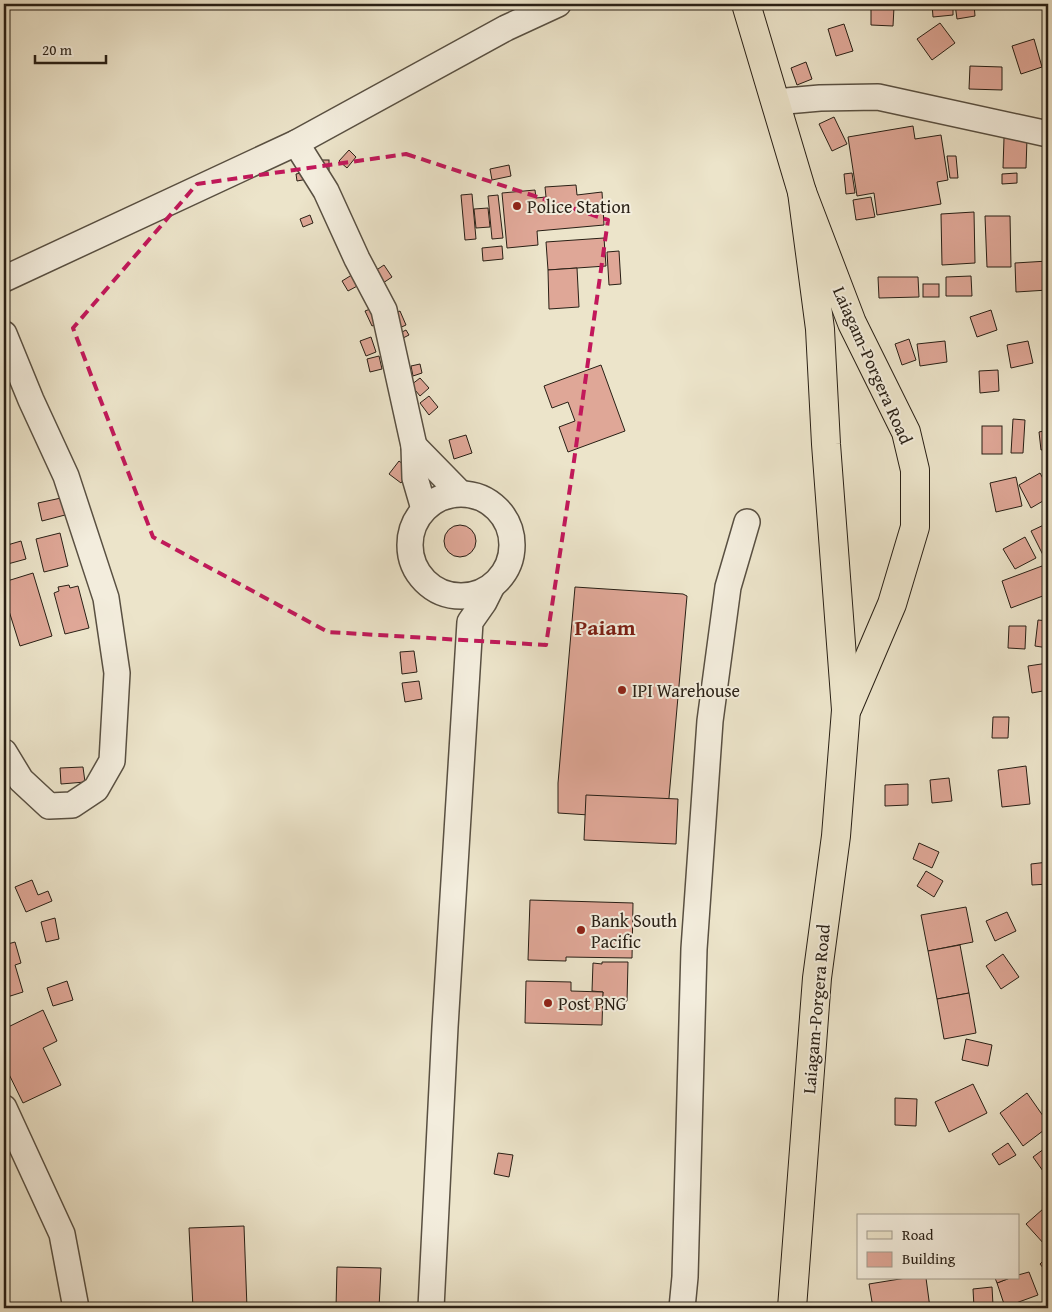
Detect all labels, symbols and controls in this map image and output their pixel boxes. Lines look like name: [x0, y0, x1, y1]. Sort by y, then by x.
scale bar: [35, 32, 106, 64]
text: 20 m: [42, 39, 73, 60]
place label: Police Station: [527, 193, 631, 220]
marker: Police Station: [511, 200, 523, 212]
street label: Laiagam-Porgera Road: [826, 282, 920, 449]
district label: Paiam: [574, 611, 636, 643]
place label: IPI Warehouse: [632, 677, 740, 704]
marker: IPI Warehouse: [616, 684, 628, 696]
place label: Bank South Pacific: [591, 907, 677, 955]
street label: Laiagam-Porgera Road: [795, 923, 837, 1095]
marker: Bank South Pacific: [575, 924, 587, 936]
place label: Post PNG: [558, 990, 627, 1017]
marker: Post PNG: [542, 997, 554, 1009]
legend: [857, 1214, 1020, 1280]
text: Road: [902, 1224, 933, 1245]
text: Building: [902, 1248, 956, 1269]

